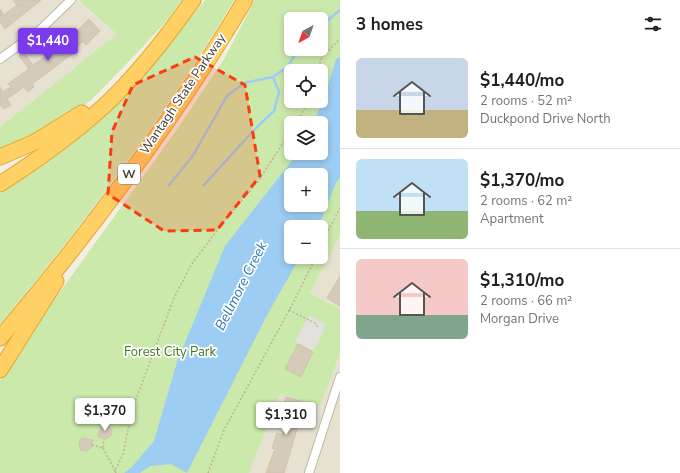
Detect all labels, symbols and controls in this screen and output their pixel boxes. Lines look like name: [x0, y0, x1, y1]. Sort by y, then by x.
north arrow: [284, 12, 328, 56]
map controls: [284, 12, 328, 264]
text: 3 homes: [356, 13, 423, 36]
icon: filters: [642, 13, 664, 35]
pin: $1,440: [15, 28, 81, 62]
street label: Wantagh State Parkway: [136, 30, 230, 158]
text: $1,440: [27, 32, 69, 50]
button: locate: [284, 64, 328, 108]
text: $1,440/mo: [480, 69, 564, 92]
icon: home: [388, 74, 436, 122]
text: 2 rooms · 52 m²: [480, 92, 572, 110]
text: Duckpond Drive North: [480, 110, 611, 128]
button: layers: [284, 116, 328, 160]
road number: W: [118, 164, 140, 184]
button: +: [284, 168, 328, 212]
text: $1,370/mo: [480, 169, 564, 192]
icon: home: [388, 175, 436, 223]
text: 2 rooms · 62 m²: [480, 192, 572, 210]
text: Apartment: [480, 210, 543, 228]
button: −: [284, 220, 328, 264]
water label: Bellmore Creek: [210, 238, 272, 334]
text: $1,310/mo: [480, 269, 564, 292]
icon: home: [388, 275, 436, 323]
text: 2 rooms · 66 m²: [480, 292, 572, 310]
text: Morgan Drive: [480, 310, 559, 328]
park label: Forest City Park: [124, 343, 217, 361]
pin: $1,370: [72, 398, 138, 432]
text: $1,370: [84, 402, 126, 420]
pin: $1,310: [253, 402, 319, 436]
text: $1,310: [265, 406, 307, 424]

